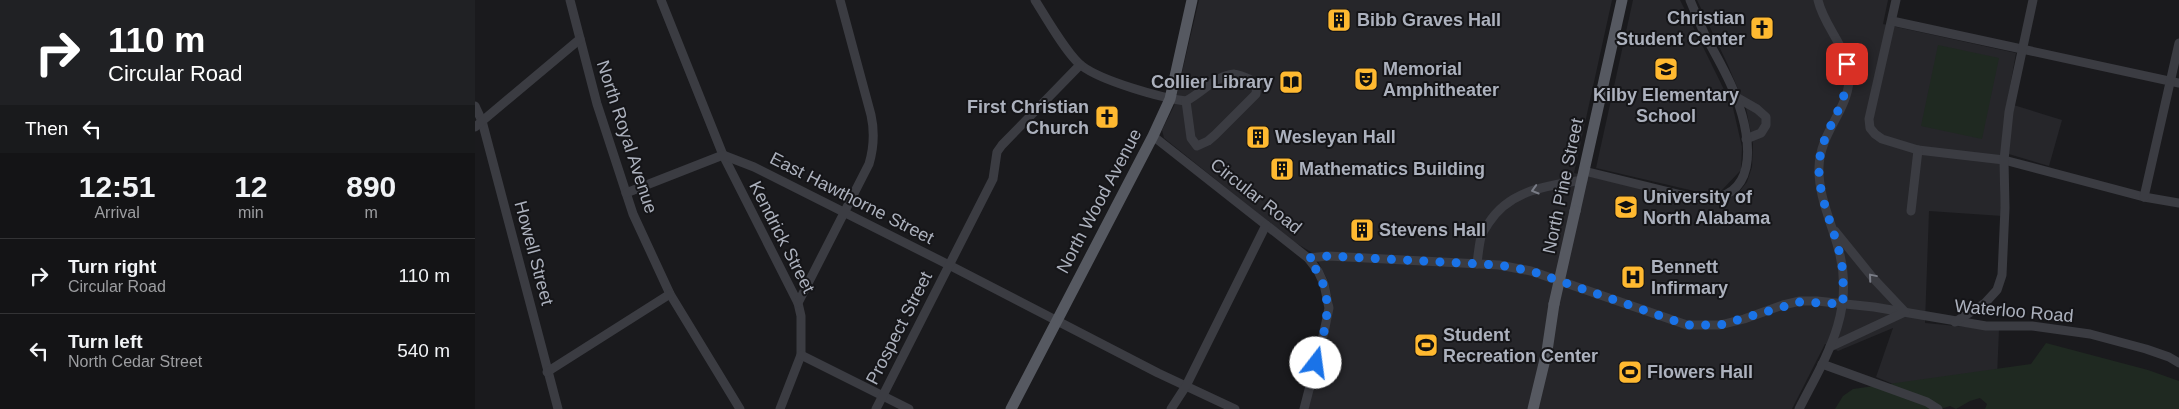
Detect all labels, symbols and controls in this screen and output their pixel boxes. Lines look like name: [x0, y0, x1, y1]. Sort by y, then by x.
building icon: Bibb Graves Hall: [1326, 7, 1352, 33]
place label: Christian Student Center: [1616, 8, 1745, 49]
place label: Bibb Graves Hall: [1357, 10, 1501, 30]
church icon: Christian Student Center: [1749, 15, 1775, 41]
icon: right: [25, 20, 90, 85]
text: 110 m: [108, 20, 205, 59]
pin: [1826, 43, 1868, 85]
icon: arrive: [1833, 50, 1861, 78]
school or university icon: Kilby Elementary School: [1653, 56, 1679, 82]
street label: North Royal Avenue: [593, 58, 661, 216]
place label: Memorial Amphitheater: [1383, 59, 1499, 100]
text: Circular Road: [108, 61, 243, 86]
theatre icon: Memorial Amphitheater: [1353, 66, 1379, 92]
library icon: Collier Library: [1278, 69, 1304, 95]
place label: Collier Library: [1151, 72, 1273, 92]
place label: Kilby Elementary School: [1593, 85, 1739, 126]
place label: First Christian Church: [967, 97, 1089, 138]
church icon: First Christian Church: [1094, 104, 1120, 130]
icon: left: [78, 115, 106, 143]
street label: North Pine Street: [1539, 116, 1587, 256]
text: Then: [25, 118, 68, 139]
building icon: Wesleyan Hall: [1245, 124, 1271, 150]
street label: North Wood Avenue: [1053, 125, 1145, 277]
place label: Wesleyan Hall: [1275, 127, 1396, 147]
street label: East Hawthorne Street: [767, 148, 937, 248]
street label: Circular Road: [1206, 154, 1306, 238]
building icon: Mathematics Building: [1269, 156, 1295, 182]
place label: Mathematics Building: [1299, 159, 1485, 179]
text: 12:51: [79, 170, 155, 203]
text: 12: [234, 170, 268, 203]
text: 890: [346, 170, 396, 203]
street label: Kendrick Street: [745, 178, 819, 296]
one-way arrow: [1530, 184, 1539, 195]
place label: University of North Alabama: [1643, 187, 1771, 228]
school or university icon: University of North Alabama: [1613, 194, 1639, 220]
street label: Howell Street: [510, 199, 558, 307]
text: Arrival: [94, 204, 140, 221]
text: min: [238, 204, 264, 221]
text: m: [365, 204, 378, 221]
building icon: Stevens Hall: [1349, 217, 1375, 243]
place label: Stevens Hall: [1379, 220, 1486, 240]
text: Turn right: [68, 256, 156, 277]
place label: Bennett Infirmary: [1651, 257, 1728, 298]
icon: right: [25, 262, 53, 290]
hospital icon: Bennett Infirmary: [1620, 264, 1646, 290]
text: 110 m: [399, 265, 450, 286]
street label: Prospect Street: [862, 268, 936, 388]
one-way arrow: [1868, 273, 1877, 282]
text: Circular Road: [68, 278, 166, 295]
street label: Waterloo Road: [1954, 296, 2074, 326]
place label: Student Recreation Center: [1443, 325, 1598, 366]
text: Turn left: [68, 331, 143, 352]
sports icon: Student Recreation Center: [1413, 332, 1439, 358]
position arrow: [1289, 336, 1341, 388]
icon: left: [25, 337, 53, 365]
text: 540 m: [397, 340, 450, 361]
text: North Cedar Street: [68, 353, 202, 370]
sports icon: Flowers Hall: [1617, 359, 1643, 385]
place label: Flowers Hall: [1647, 362, 1753, 382]

